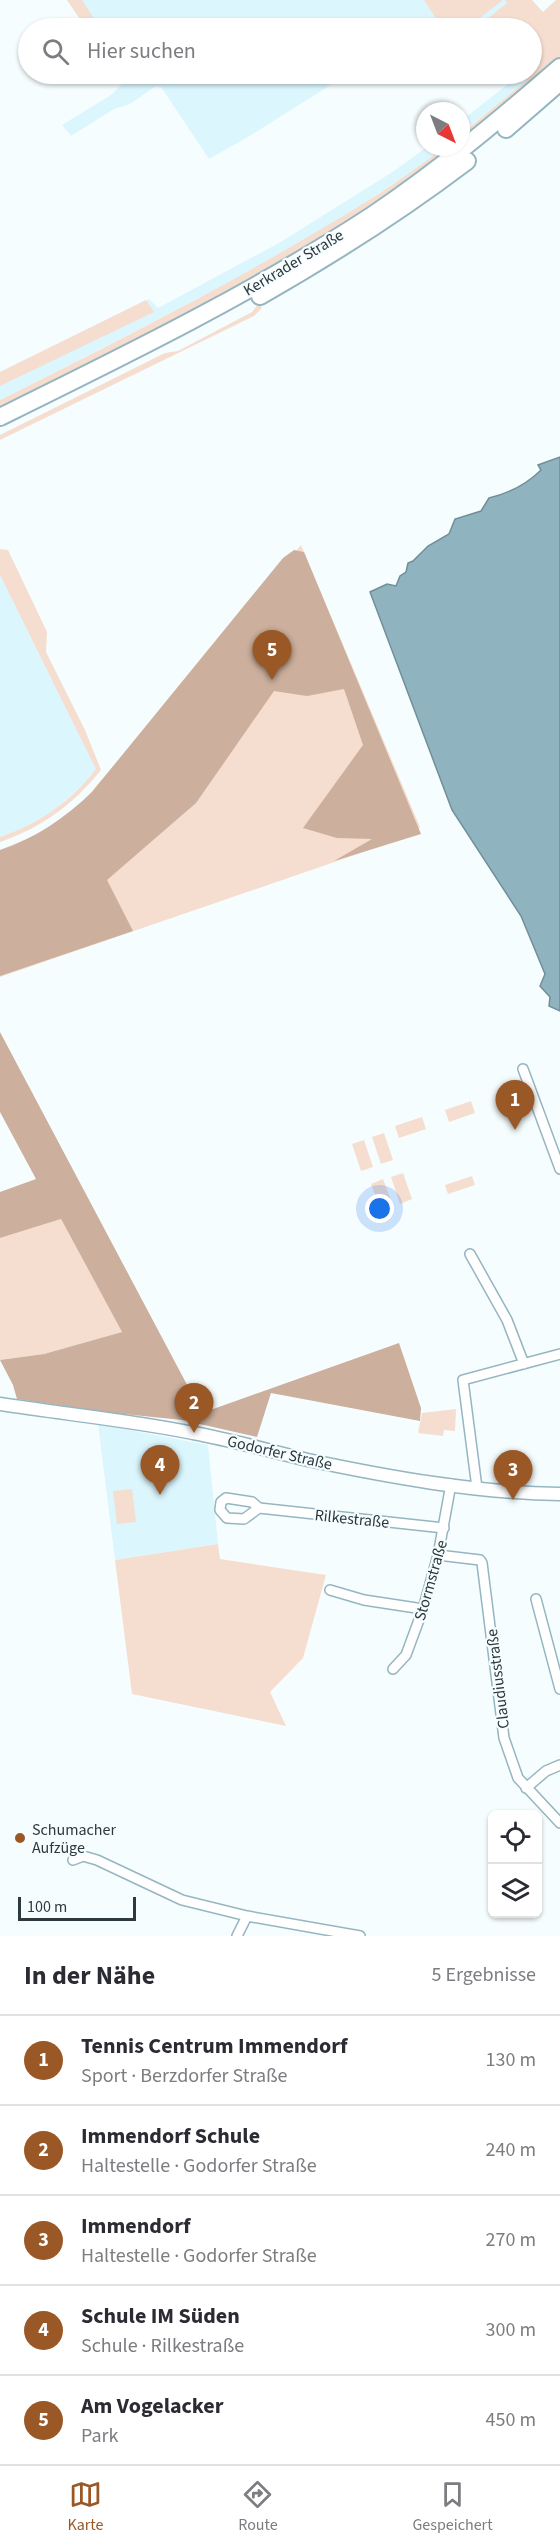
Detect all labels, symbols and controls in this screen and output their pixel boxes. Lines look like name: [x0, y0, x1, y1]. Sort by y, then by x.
search box: [18, 18, 542, 84]
icon: search: [39, 35, 72, 68]
text: Hier suchen: [87, 35, 196, 67]
north arrow: [416, 102, 470, 156]
street label: Kerkrader Straße: [239, 224, 348, 301]
pin: 5: [252, 630, 292, 680]
pin: 1: [496, 1080, 534, 1130]
your location: [365, 1194, 394, 1223]
pin: 2: [174, 1384, 214, 1433]
street label: Godorfer Straße: [225, 1430, 334, 1476]
pin: 4: [140, 1446, 180, 1495]
pin: 3: [494, 1450, 532, 1500]
street label: Rilkestraße: [314, 1504, 390, 1534]
street label: Stormstraße: [409, 1537, 453, 1623]
street label: Claudiusstraße: [481, 1628, 515, 1730]
map controls: [488, 1810, 542, 1918]
button: locate: [488, 1810, 542, 1864]
place label: Schumacher Aufzüge: [32, 1819, 117, 1859]
marker: Schumacher Aufzüge: [13, 1831, 27, 1845]
button: layers: [488, 1864, 542, 1918]
scale bar: [18, 1894, 136, 1922]
text: 100 m: [27, 1896, 67, 1918]
text: In der Nähe: [24, 1957, 155, 1994]
text: 5 Ergebnisse: [431, 1961, 536, 1989]
text: Tennis Centrum Immendorf: [81, 2030, 347, 2062]
text: 1: [38, 2046, 49, 2074]
text: 130 m: [486, 2046, 536, 2074]
text: Sport · Berzdorfer Straße: [81, 2062, 287, 2090]
text: Immendorf Schule: [81, 2120, 260, 2152]
text: 2: [38, 2136, 49, 2164]
text: 240 m: [486, 2136, 536, 2164]
text: Haltestelle · Godorfer Straße: [81, 2152, 317, 2180]
text: Immendorf: [81, 2210, 190, 2242]
text: 3: [38, 2226, 49, 2254]
text: 270 m: [486, 2226, 536, 2254]
text: Haltestelle · Godorfer Straße: [81, 2242, 317, 2270]
text: Schule IM Süden: [81, 2300, 240, 2332]
text: 4: [38, 2316, 49, 2344]
text: 300 m: [486, 2316, 536, 2344]
text: Schule · Rilkestraße: [81, 2332, 244, 2360]
text: Am Vogelacker: [81, 2390, 223, 2422]
text: 5: [38, 2406, 49, 2434]
text: 450 m: [486, 2406, 536, 2434]
text: Park: [81, 2422, 118, 2450]
tab: Karte: [67, 2478, 103, 2536]
tab: Route: [238, 2478, 278, 2536]
tab: Gespeichert: [412, 2478, 493, 2536]

